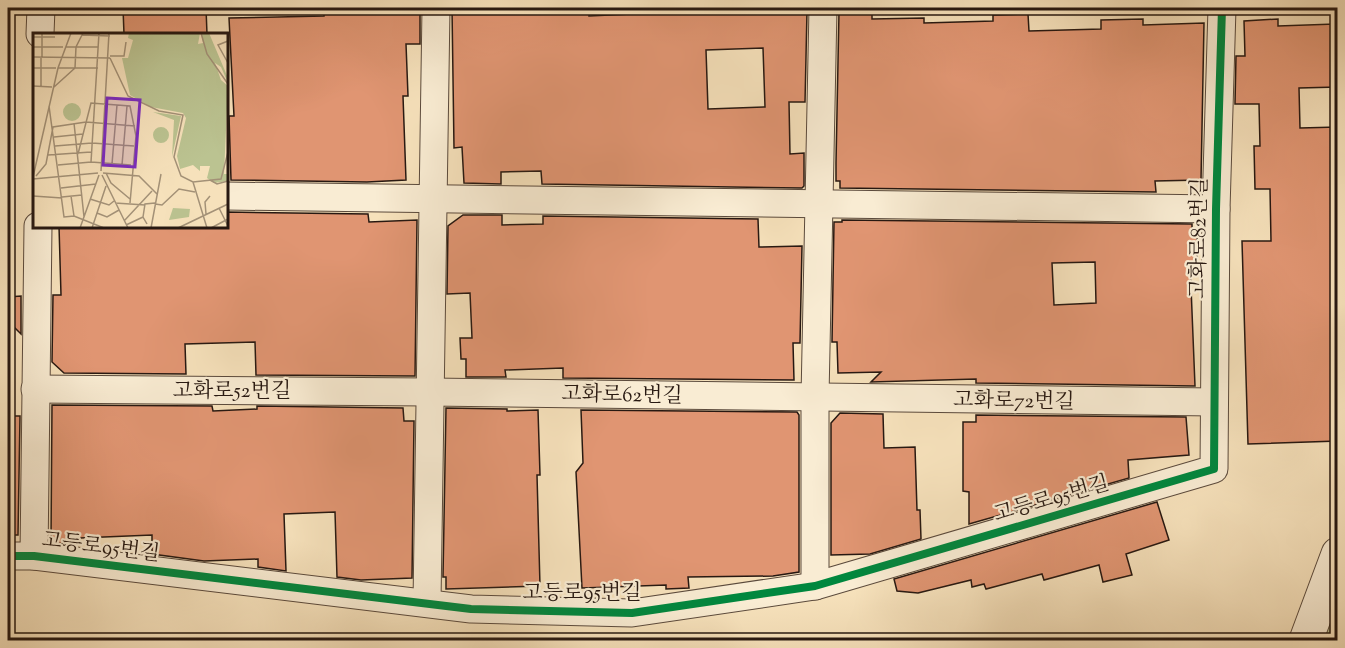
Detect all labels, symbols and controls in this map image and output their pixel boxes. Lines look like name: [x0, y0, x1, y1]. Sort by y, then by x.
inset map: [33, 33, 228, 228]
street label: 고화로82번길: [1184, 177, 1216, 299]
street label: 고화로52번길: [173, 377, 291, 407]
street label: 고화로62번길: [561, 380, 683, 412]
street label: 고화로72번길: [953, 386, 1075, 418]
street label: 고등로95번길: [990, 469, 1113, 531]
street label: 고등로95번길: [40, 526, 162, 570]
street label: 고등로95번길: [522, 579, 642, 609]

